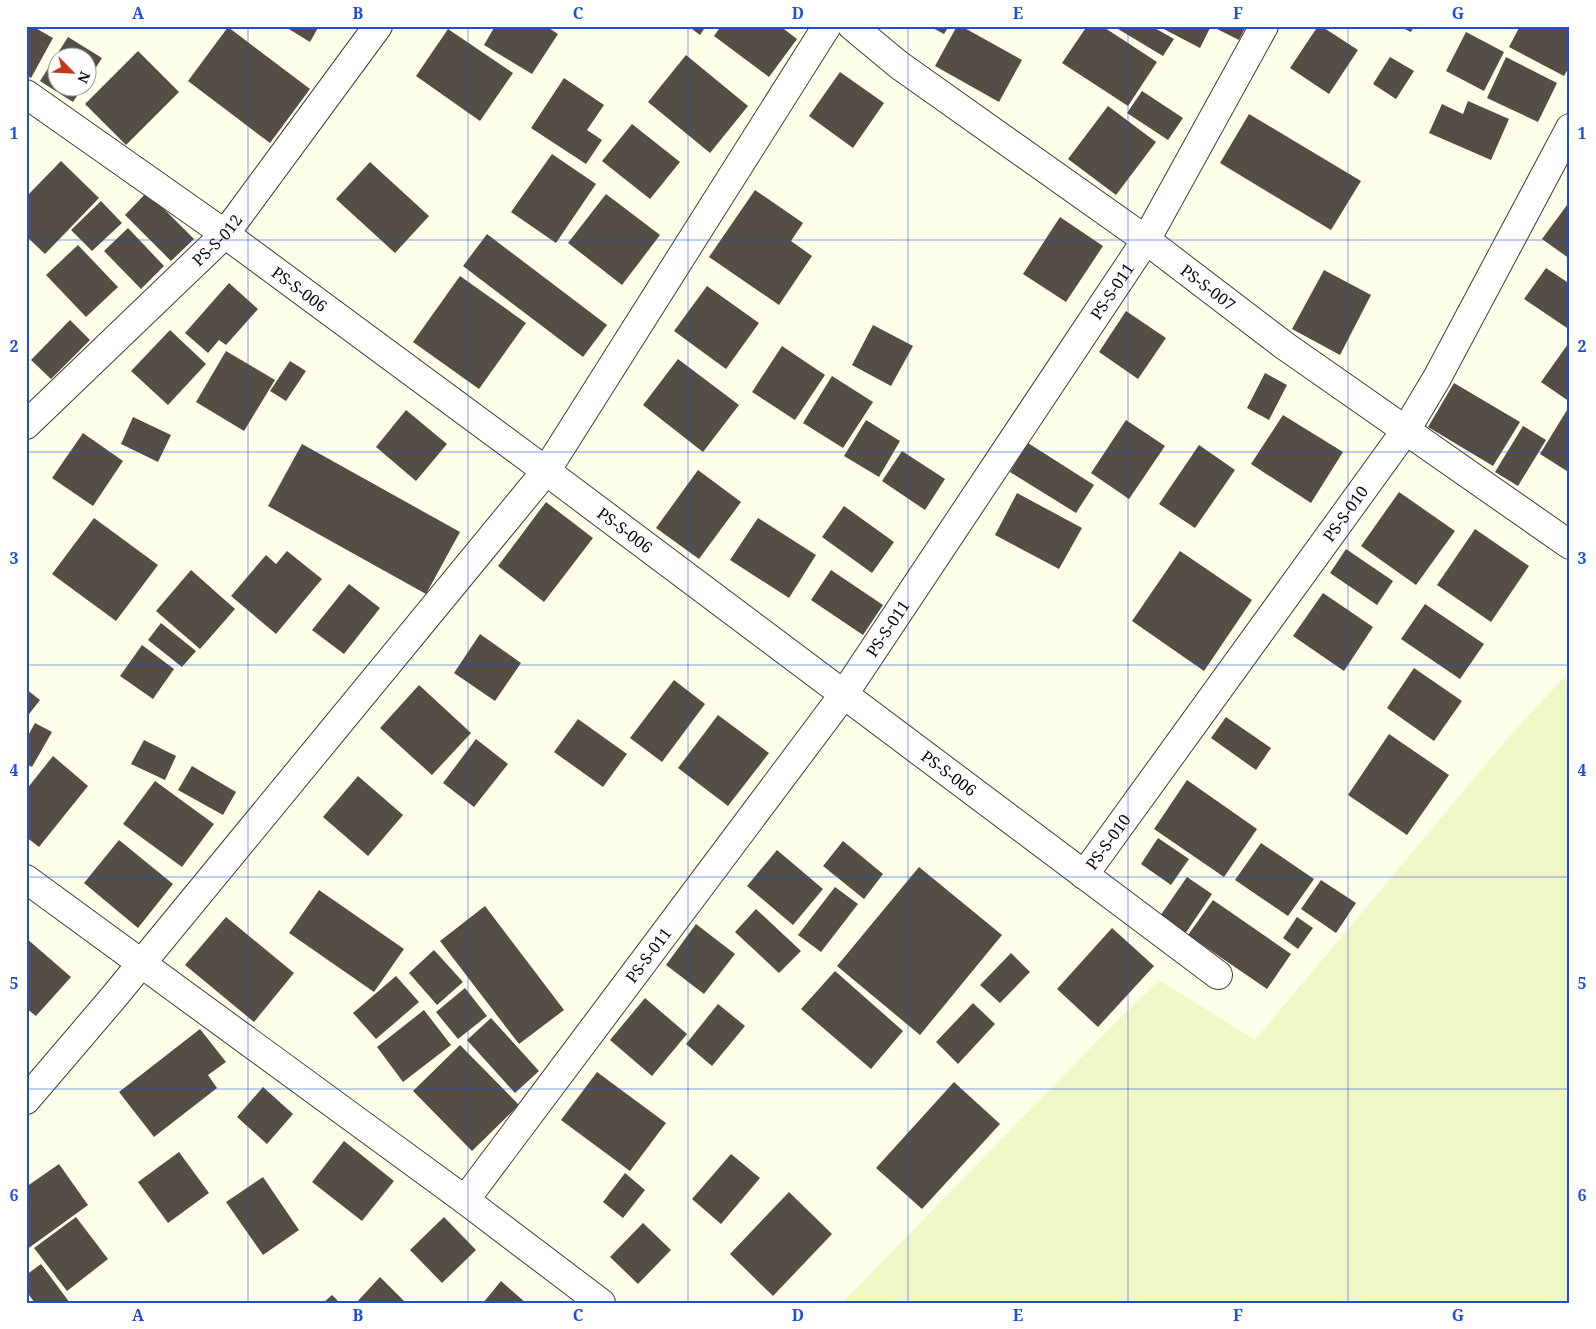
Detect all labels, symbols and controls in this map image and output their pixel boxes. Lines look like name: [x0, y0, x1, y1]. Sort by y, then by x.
text: A: [132, 2, 145, 24]
text: B: [353, 2, 364, 24]
text: C: [573, 2, 584, 24]
text: D: [792, 2, 804, 24]
text: E: [1013, 2, 1023, 24]
text: F: [1233, 2, 1243, 24]
text: G: [1452, 2, 1464, 24]
north arrow: [48, 48, 98, 98]
text: N: [73, 69, 95, 86]
text: 1: [9, 122, 19, 144]
text: 1: [1577, 122, 1587, 144]
street label: PS-S-012: [187, 210, 247, 271]
street label: PS-S-011: [1085, 258, 1139, 324]
street label: PS-S-007: [1176, 259, 1240, 316]
street label: PS-S-006: [267, 261, 332, 317]
text: 2: [9, 335, 19, 357]
text: 2: [1577, 335, 1587, 357]
street label: PS-S-010: [1318, 481, 1373, 546]
street label: PS-S-006: [593, 502, 657, 558]
text: 3: [9, 547, 19, 569]
text: 3: [1577, 547, 1587, 569]
street label: PS-S-011: [861, 596, 914, 661]
street label: PS-S-006: [917, 745, 981, 801]
text: 4: [9, 759, 19, 781]
text: 4: [1577, 759, 1587, 781]
street label: PS-S-010: [1080, 809, 1136, 874]
street label: PS-S-011: [620, 923, 676, 987]
text: 5: [9, 972, 19, 994]
text: 5: [1577, 972, 1587, 994]
text: 6: [9, 1184, 19, 1206]
text: 6: [1577, 1184, 1587, 1206]
text: A: [132, 1304, 145, 1326]
text: B: [353, 1304, 364, 1326]
text: C: [573, 1304, 584, 1326]
text: D: [792, 1304, 804, 1326]
text: E: [1013, 1304, 1023, 1326]
text: F: [1233, 1304, 1243, 1326]
text: G: [1452, 1304, 1464, 1326]

